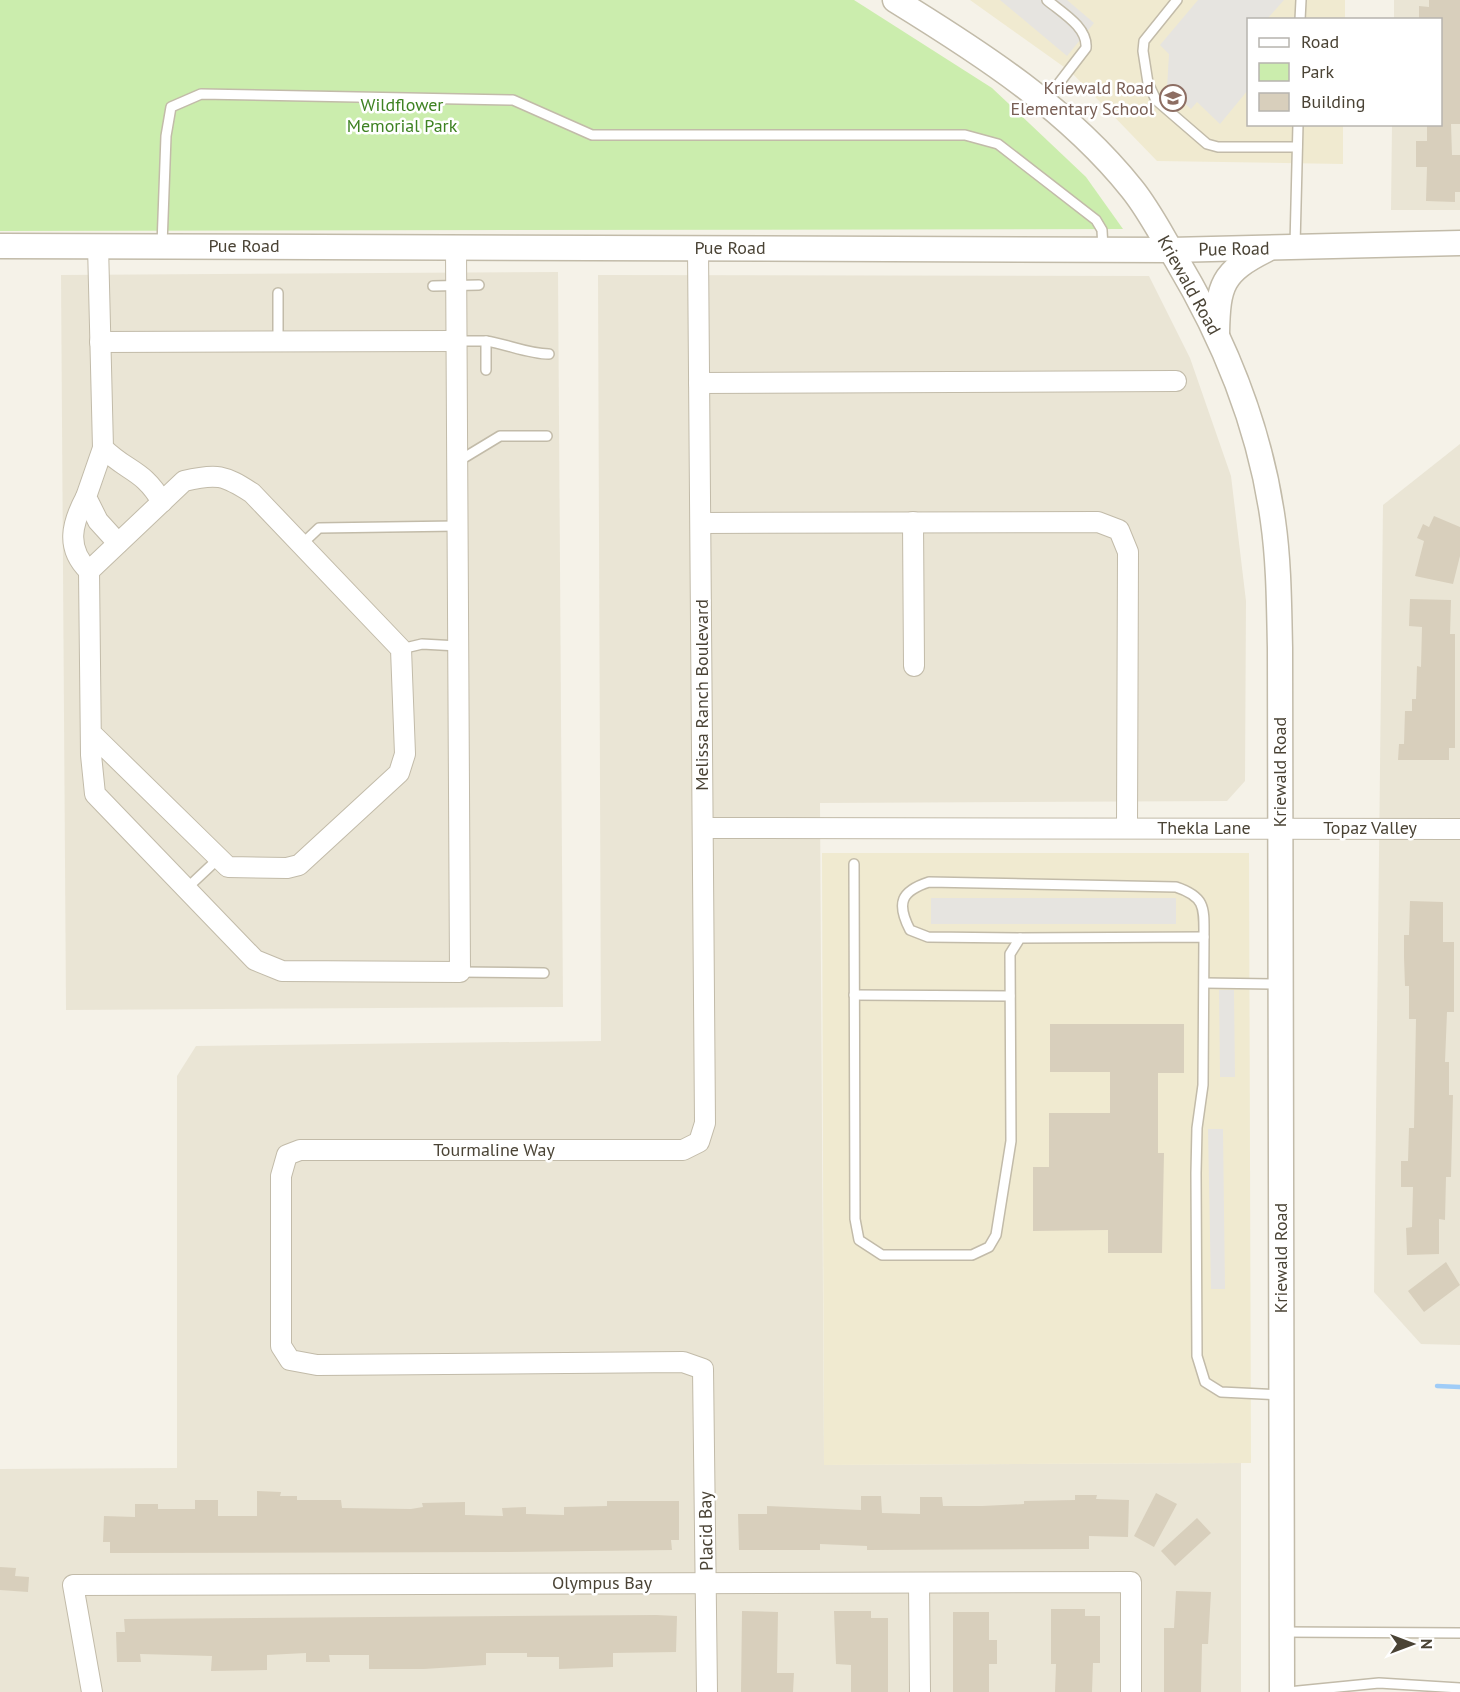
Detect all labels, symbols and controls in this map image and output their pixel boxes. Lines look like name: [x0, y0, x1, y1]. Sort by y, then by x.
legend: [1247, 18, 1442, 126]
text: Road: [1301, 30, 1339, 53]
text: Park: [1301, 60, 1334, 83]
place label: Kriewald Road Elementary School: [1011, 76, 1155, 120]
school or university icon: Kriewald Road Elementary School: [1158, 83, 1188, 113]
text: Building: [1301, 90, 1365, 113]
park label: Wildflower Memorial Park: [347, 93, 458, 137]
street label: Kriewald Road: [1153, 231, 1226, 339]
street label: Pue Road: [208, 234, 280, 257]
street label: Pue Road: [694, 236, 766, 259]
street label: Pue Road: [1198, 236, 1270, 261]
street label: Melissa Ranch Boulevard: [690, 599, 713, 791]
street label: Kriewald Road: [1268, 717, 1291, 827]
street label: Thekla Lane: [1157, 816, 1251, 839]
street label: Topaz Valley: [1323, 816, 1417, 839]
street label: Tourmaline Way: [433, 1138, 555, 1161]
street label: Kriewald Road: [1269, 1203, 1292, 1313]
street label: Placid Bay: [693, 1490, 718, 1571]
street label: Olympus Bay: [552, 1571, 653, 1594]
north arrow: [1382, 1614, 1442, 1674]
text: N: [1417, 1639, 1437, 1649]

